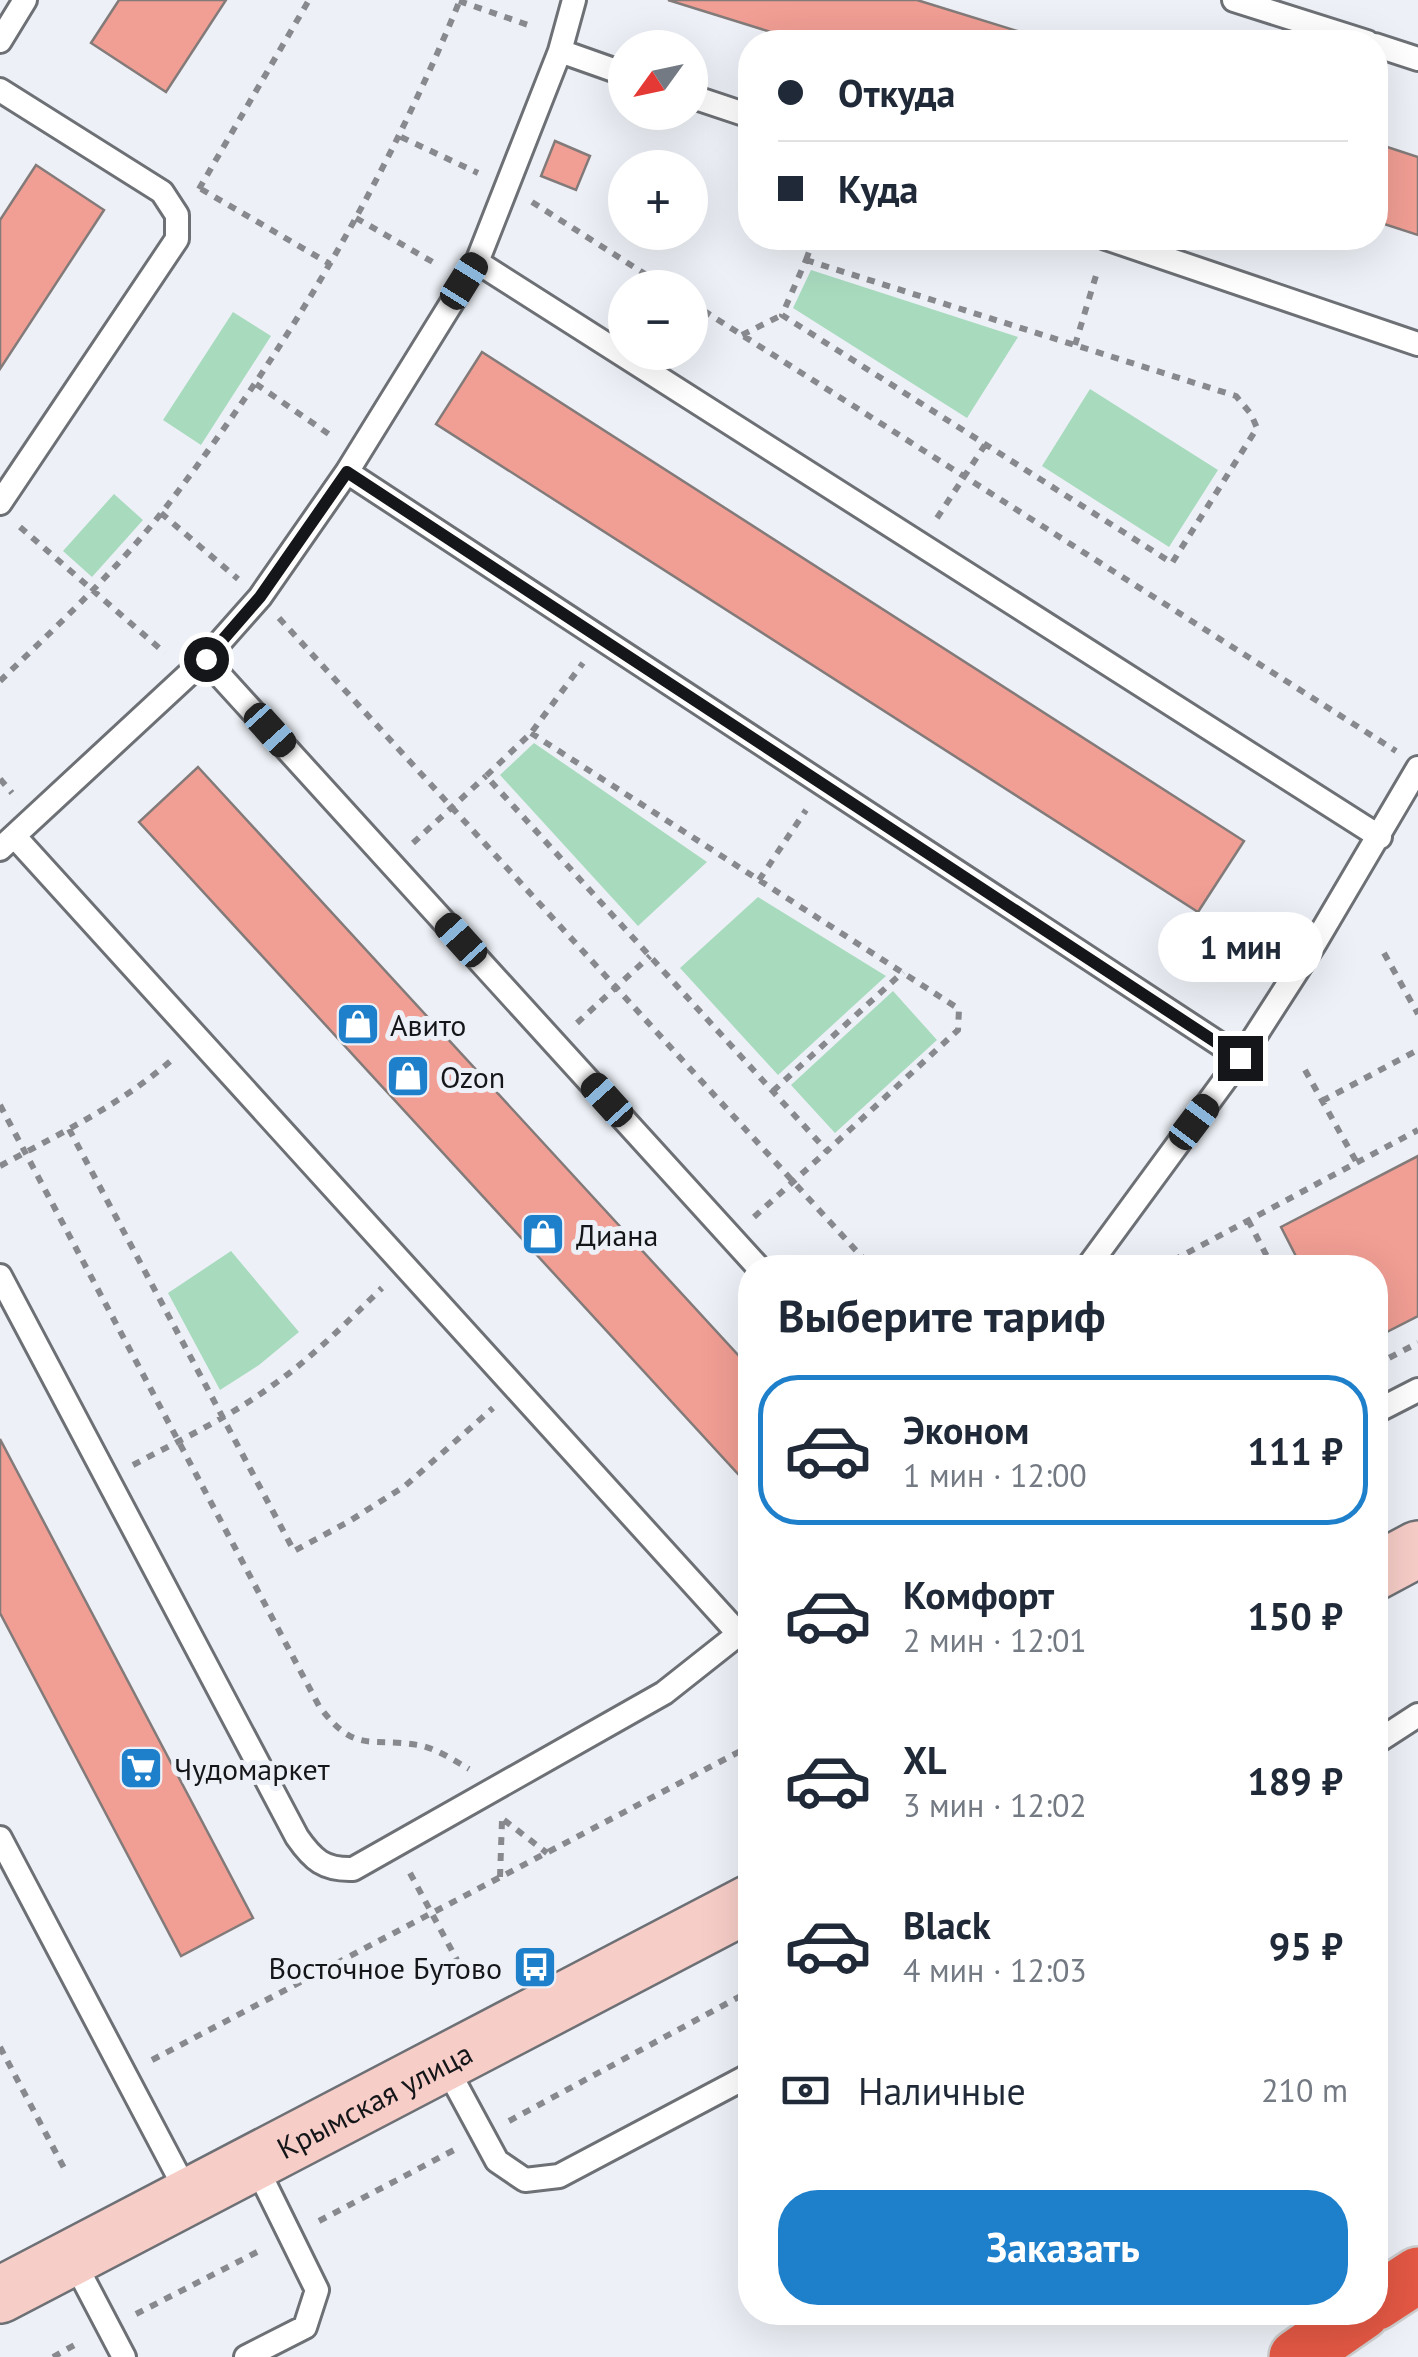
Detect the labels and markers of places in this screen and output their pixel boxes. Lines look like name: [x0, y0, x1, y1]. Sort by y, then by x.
shop icon: Авито: [335, 1001, 381, 1047]
place label: Авито: [390, 1005, 466, 1044]
shop icon: Ozon: [385, 1053, 431, 1099]
place label: Ozon: [440, 1057, 505, 1096]
shop icon: Диана: [520, 1211, 566, 1257]
place label: Диана: [576, 1215, 658, 1254]
supermarket icon: Чудомаркет: [118, 1745, 164, 1791]
place label: Чудомаркет: [174, 1749, 330, 1788]
bus stop icon: Восточное Бутово: [512, 1944, 558, 1990]
place label: Восточное Бутово: [269, 1948, 502, 1987]

